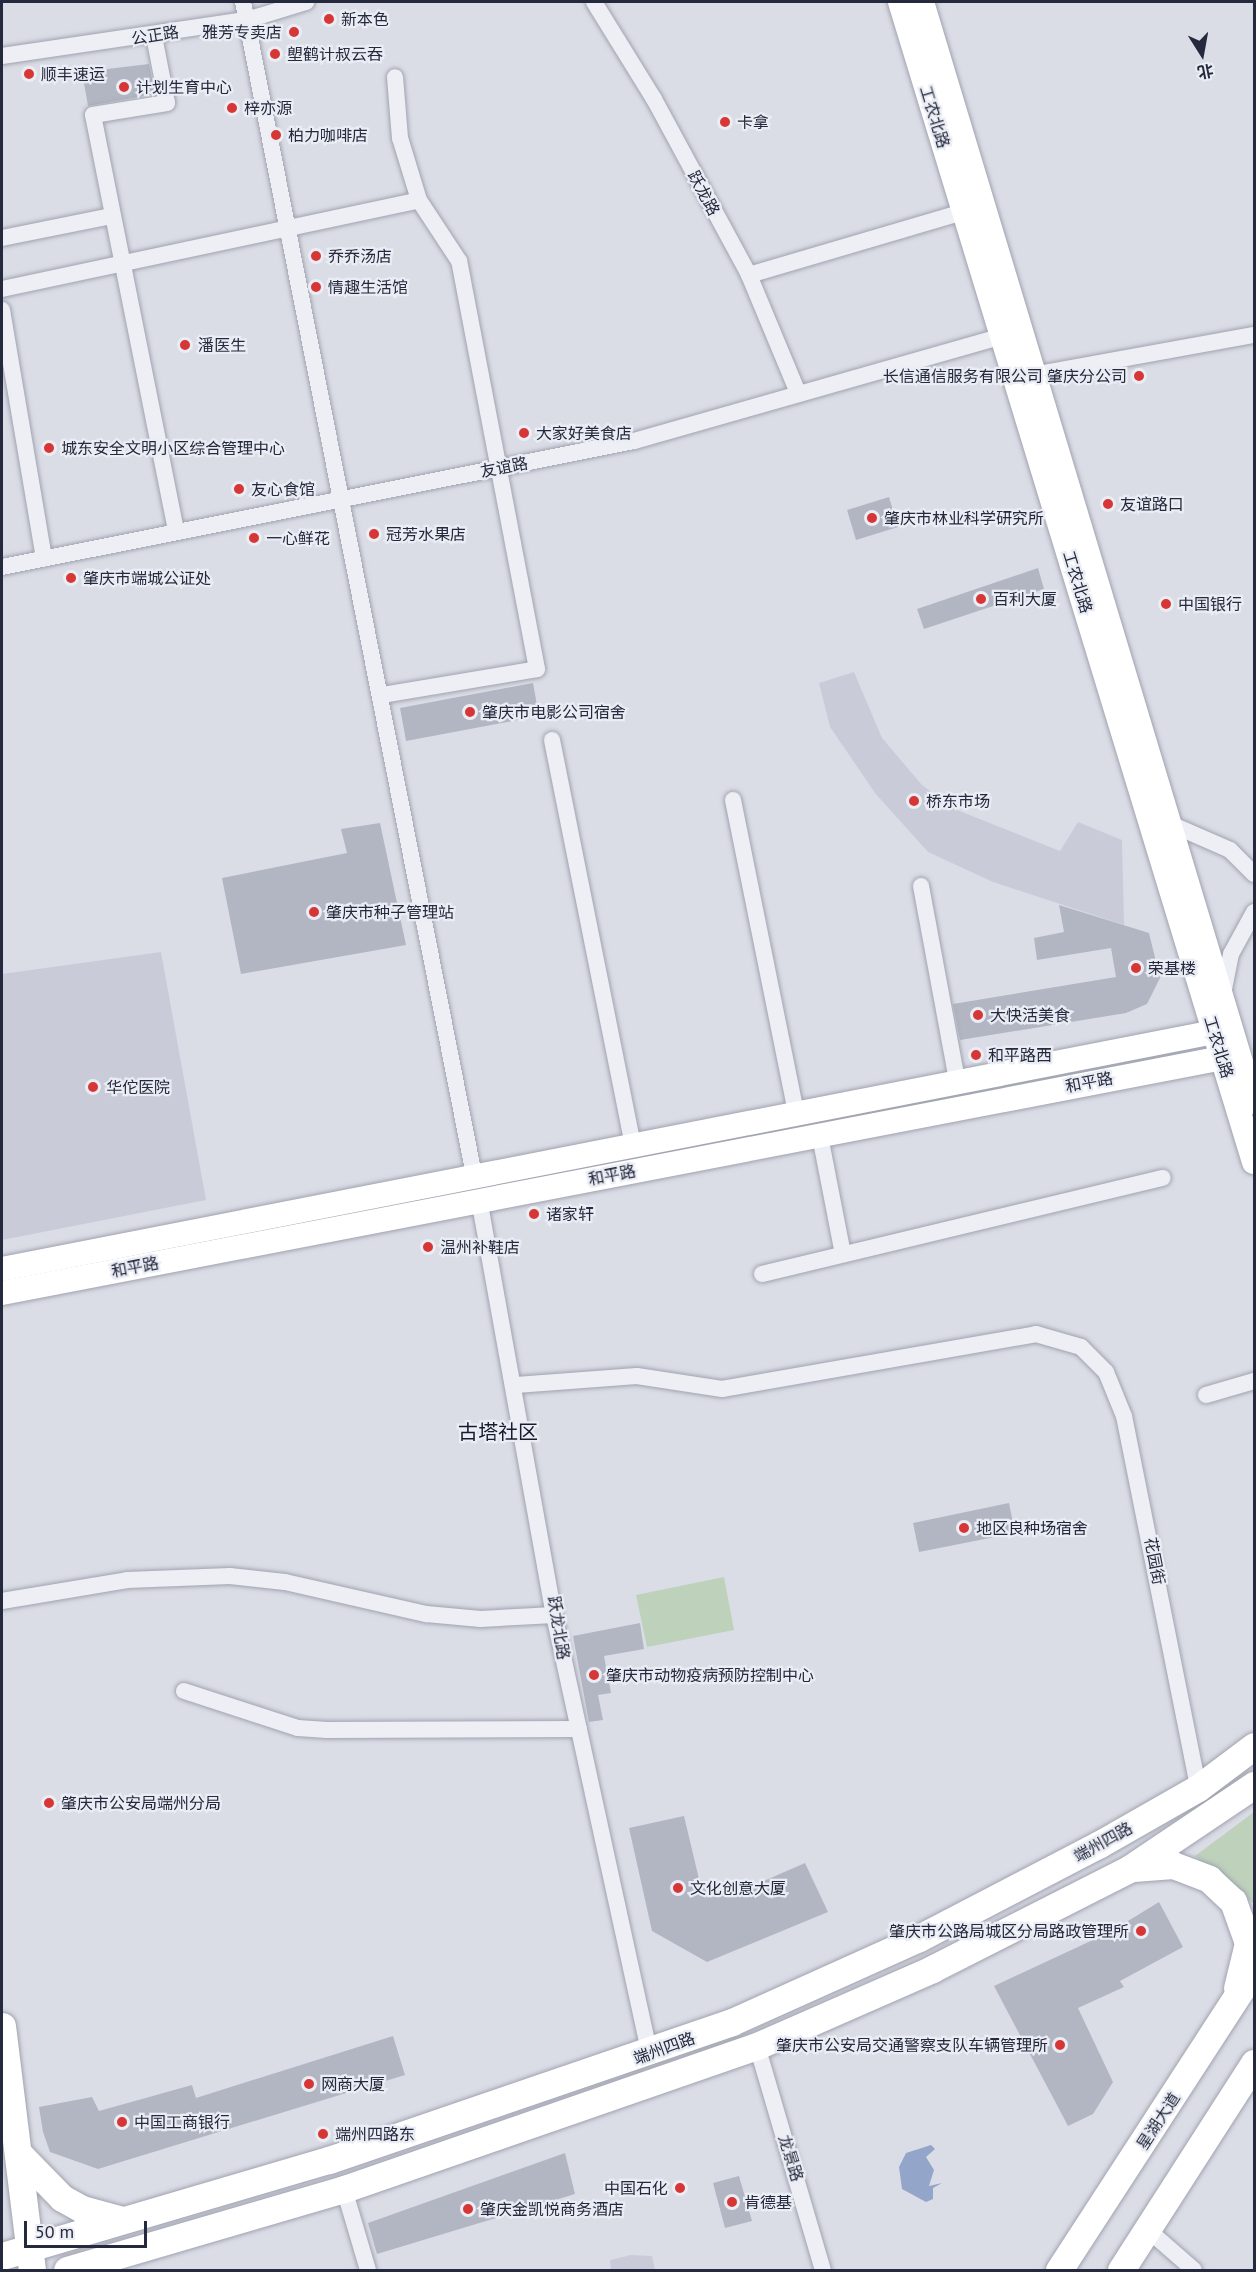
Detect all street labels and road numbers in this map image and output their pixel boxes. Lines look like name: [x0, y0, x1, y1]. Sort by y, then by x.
street label: 公正路: [130, 22, 180, 48]
street label: 工农北路: [916, 84, 954, 150]
street label: 跃龙路: [684, 167, 724, 219]
street label: 友谊路: [479, 453, 529, 481]
street label: 工农北路: [1059, 549, 1097, 615]
street label: 工农北路: [1200, 1014, 1238, 1080]
street label: 和平路: [1064, 1068, 1114, 1096]
street label: 和平路: [587, 1161, 637, 1189]
street label: 和平路: [110, 1253, 160, 1281]
street label: 花园街: [1141, 1536, 1169, 1586]
street label: 跃龙北路: [545, 1595, 573, 1661]
street label: 端州四路: [1070, 1818, 1136, 1866]
street label: 端州四路: [631, 2028, 697, 2068]
street label: 星湖大道: [1133, 2089, 1183, 2153]
street label: 龙景路: [775, 2132, 807, 2184]

